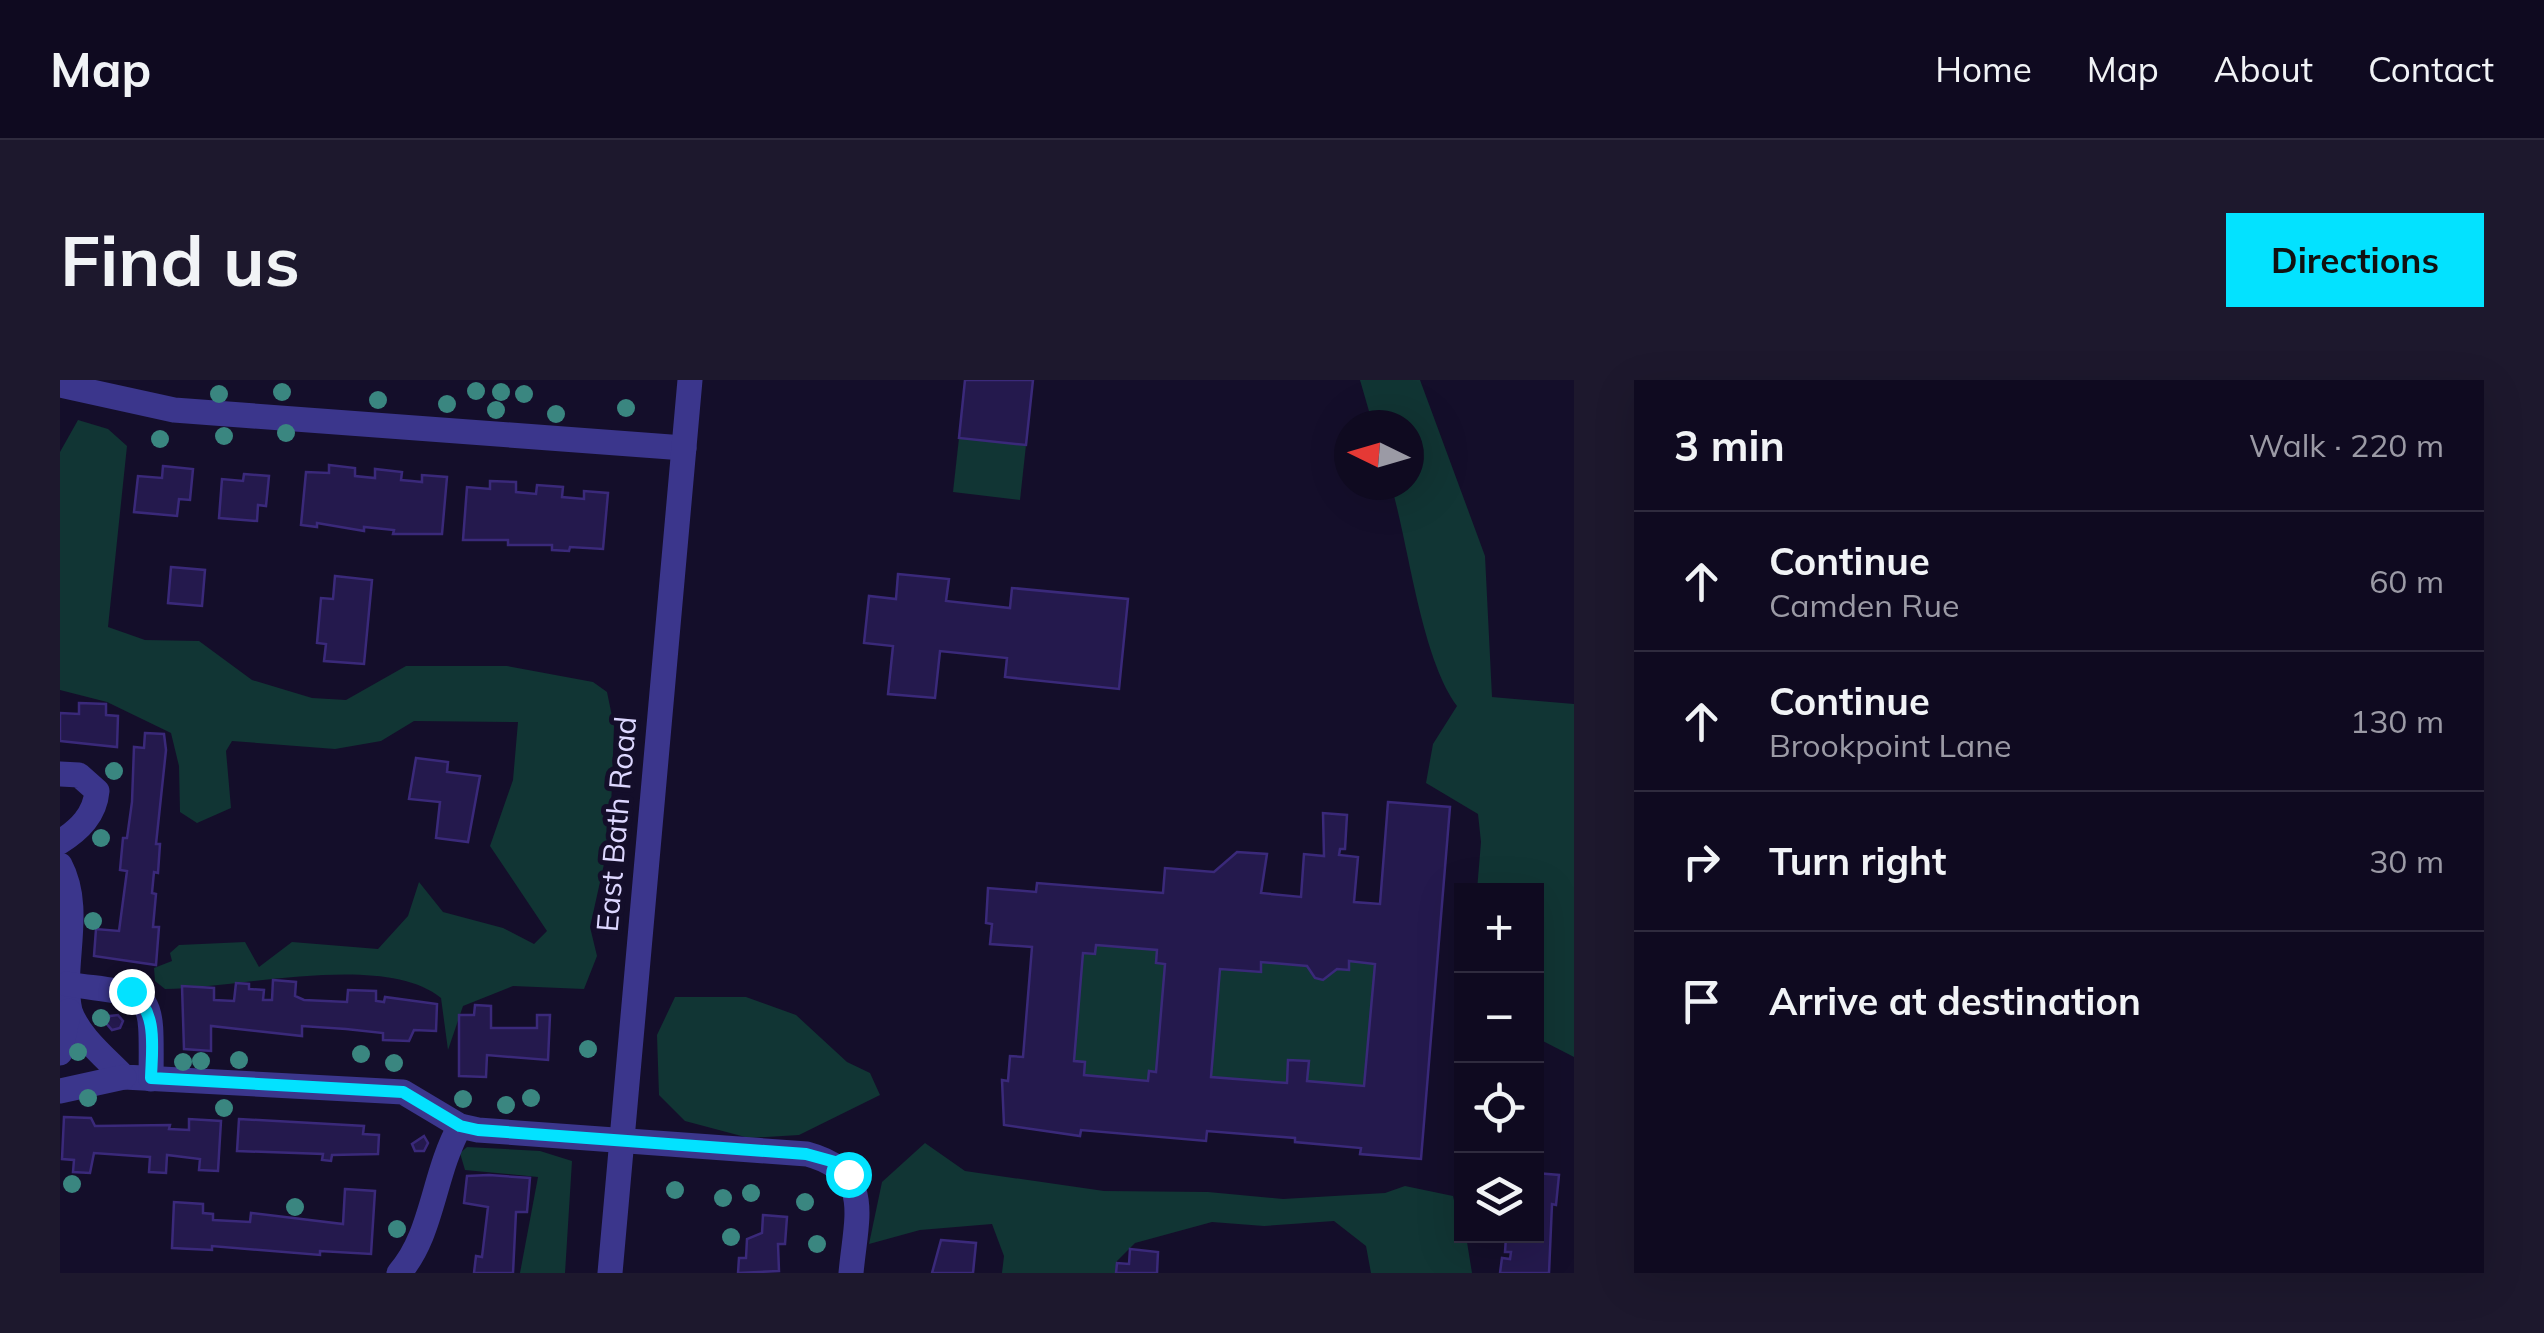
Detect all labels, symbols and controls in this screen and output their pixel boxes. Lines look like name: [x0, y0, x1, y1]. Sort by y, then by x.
text: Map: [50, 39, 151, 99]
text: Home: [1935, 47, 2032, 91]
text: Map: [2087, 47, 2159, 91]
text: About: [2214, 47, 2313, 91]
text: Contact: [2368, 47, 2494, 91]
button: Directions: [2226, 213, 2484, 307]
text: Find us: [60, 216, 300, 304]
north arrow: [1334, 410, 1424, 500]
text: 3 min: [1674, 419, 1785, 472]
text: Walk · 220 m: [2249, 425, 2444, 465]
text: Continue: [1769, 537, 1930, 585]
icon: ahead: [1674, 554, 1729, 609]
text: 60 m: [2369, 561, 2444, 601]
text: Camden Rue: [1769, 585, 1959, 625]
text: Continue: [1769, 677, 1930, 725]
icon: ahead: [1674, 694, 1729, 749]
text: 130 m: [2350, 701, 2444, 741]
street label: East Bath Road: [588, 715, 644, 933]
text: Brookpoint Lane: [1769, 725, 2011, 765]
icon: right: [1674, 834, 1729, 889]
text: Turn right: [1769, 837, 1946, 885]
text: 30 m: [2369, 841, 2444, 881]
map controls: [1454, 883, 1544, 1243]
button: +: [1454, 883, 1544, 973]
route end: [109, 969, 155, 1015]
button: −: [1454, 973, 1544, 1063]
icon: arrive: [1674, 974, 1729, 1029]
text: Arrive at destination: [1769, 977, 2141, 1025]
button: locate: [1454, 1063, 1544, 1153]
route start: [826, 1152, 872, 1198]
button: layers: [1454, 1153, 1544, 1243]

